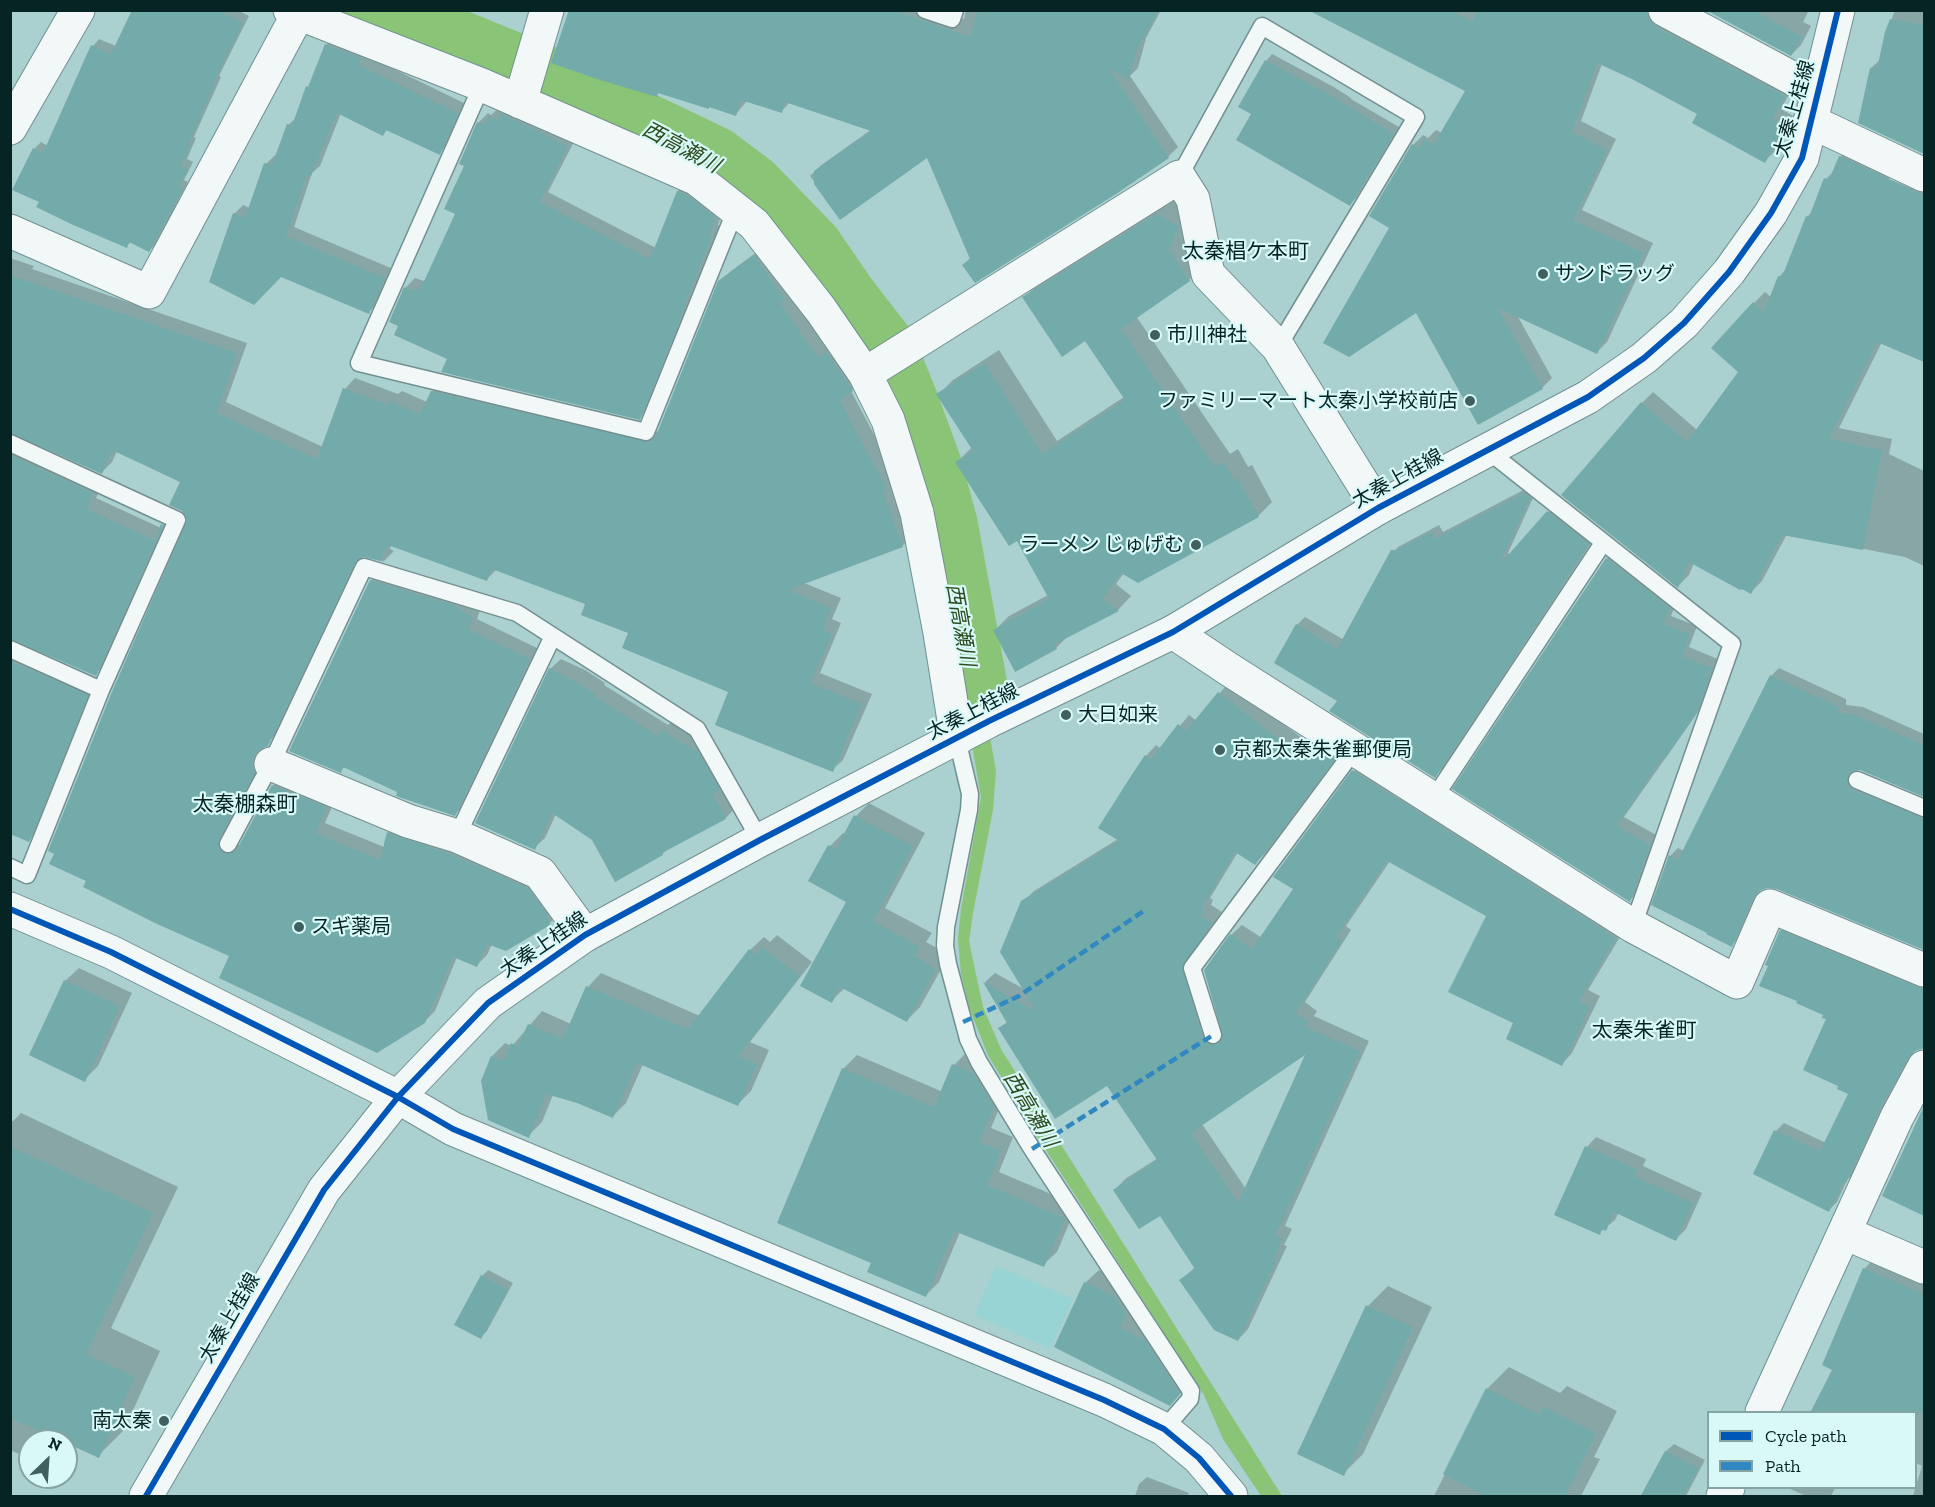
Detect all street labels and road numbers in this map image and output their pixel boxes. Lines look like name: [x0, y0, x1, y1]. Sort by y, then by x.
street label: 太秦上桂線: [1770, 58, 1820, 160]
street label: 太秦上桂線: [1348, 444, 1448, 514]
street label: 太秦上桂線: [923, 679, 1023, 745]
street label: 太秦上桂線: [496, 907, 592, 983]
street label: 太秦上桂線: [195, 1269, 265, 1367]

